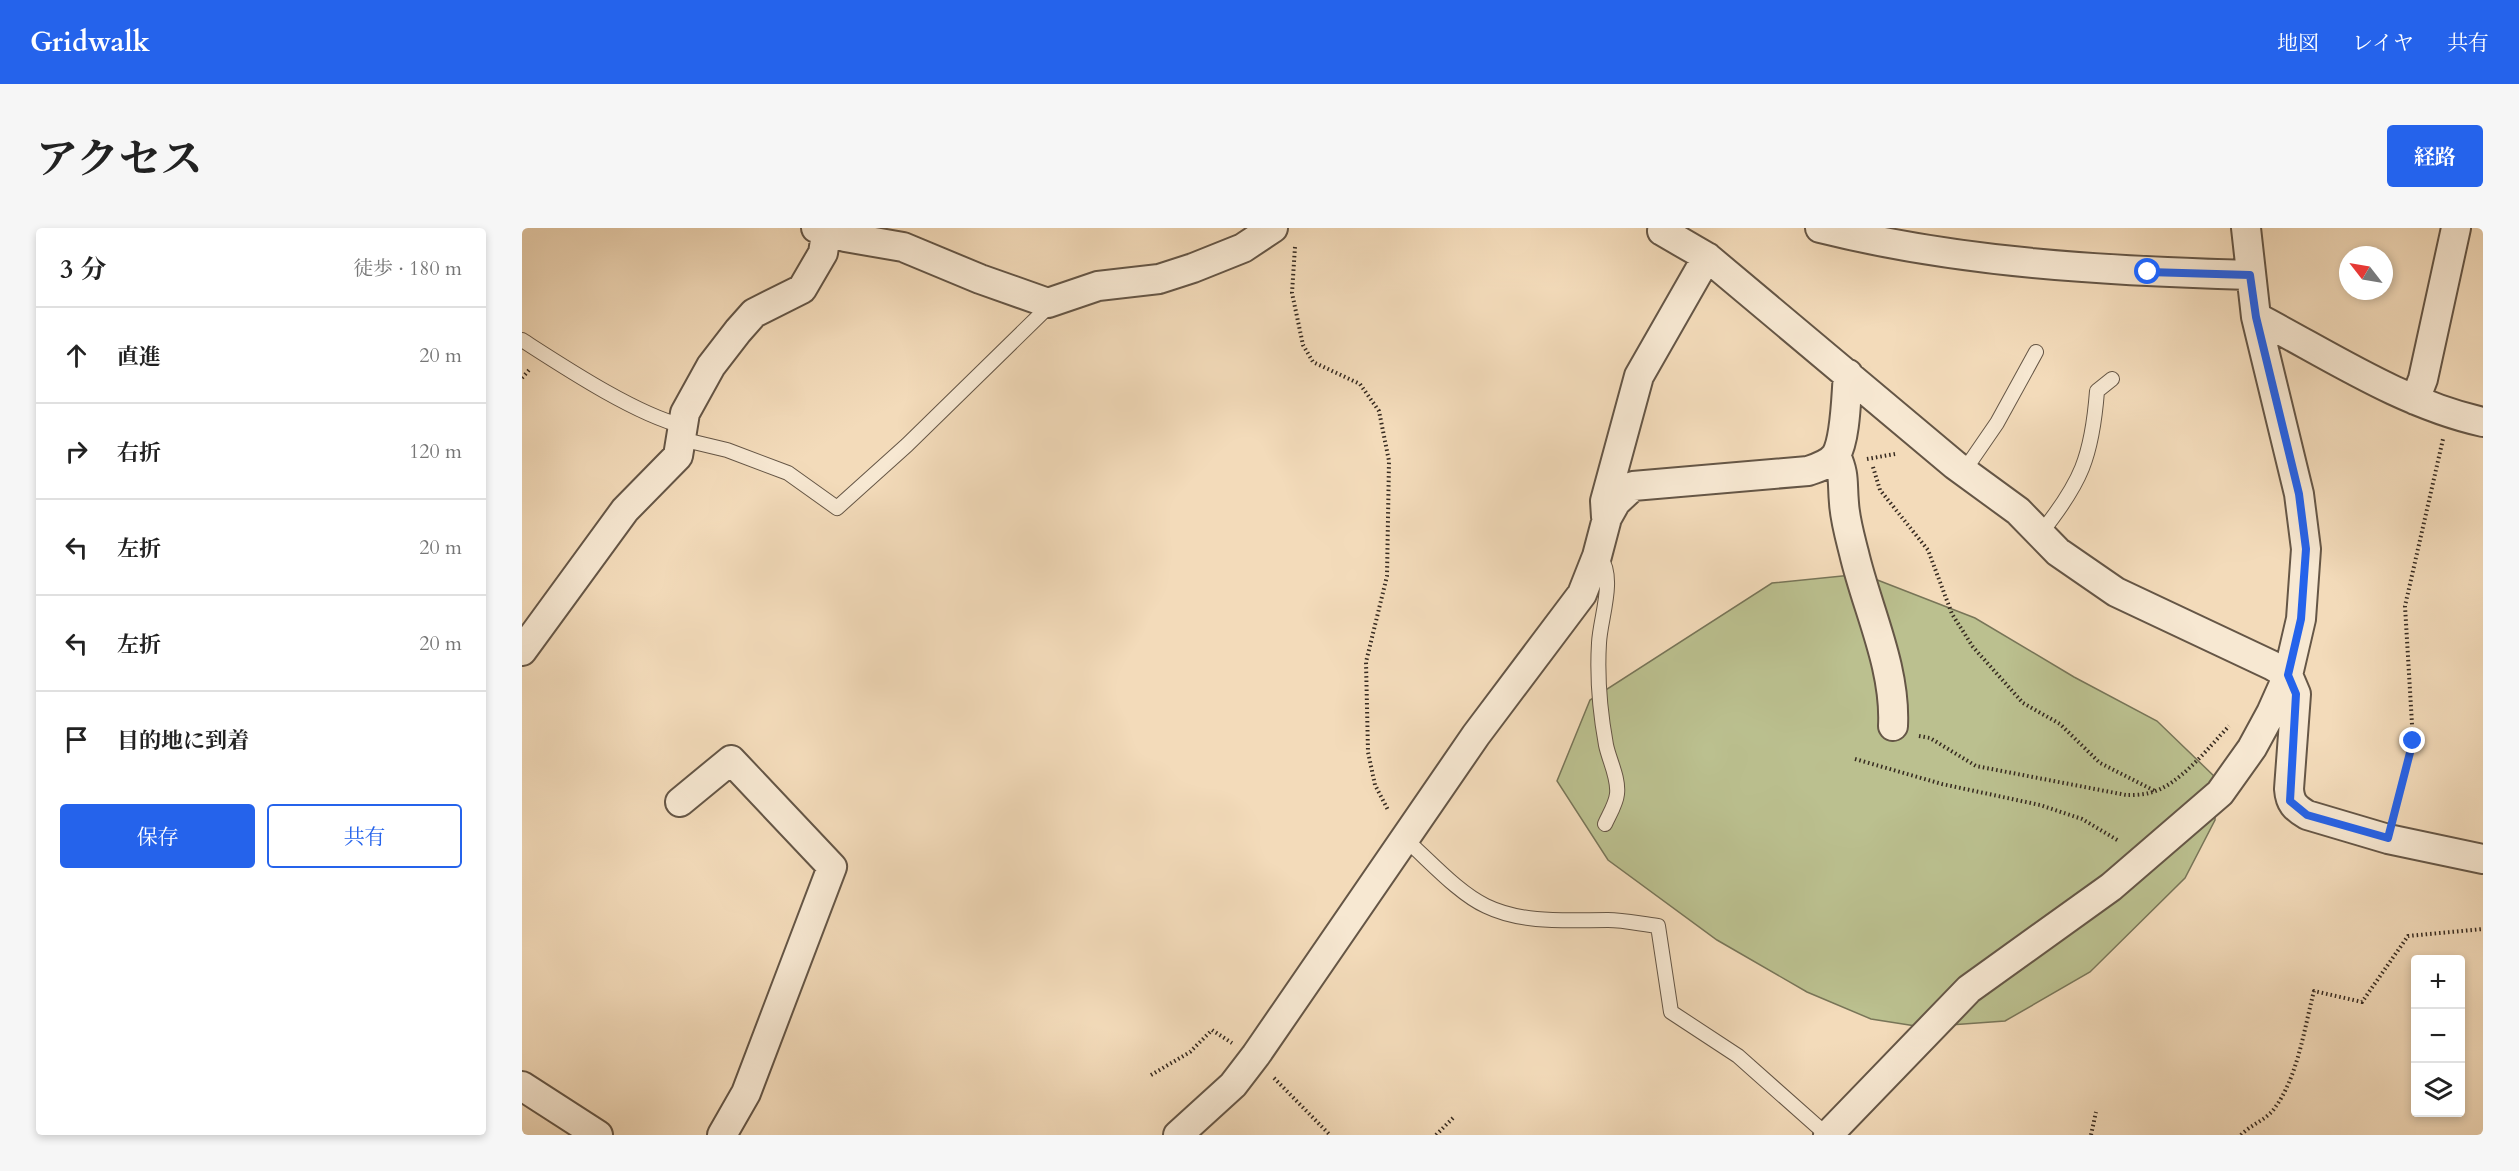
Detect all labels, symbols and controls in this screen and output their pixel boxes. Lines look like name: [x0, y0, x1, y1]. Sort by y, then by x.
text: Gridwalk: [30, 23, 150, 61]
text: 地図: [2277, 29, 2319, 58]
text: レイヤ: [2352, 29, 2414, 58]
text: 共有: [2447, 29, 2489, 58]
button: 経路: [2387, 125, 2483, 187]
text: アクセス: [36, 131, 203, 188]
north arrow: [2339, 246, 2393, 300]
text: 3 分: [60, 252, 106, 287]
text: 徒歩 · 180 m: [353, 255, 462, 282]
route start: [2134, 258, 2160, 284]
icon: ahead: [60, 339, 93, 372]
text: 直進: [117, 342, 161, 372]
text: 20 m: [419, 342, 462, 369]
icon: right: [60, 435, 93, 468]
text: 右折: [117, 438, 161, 468]
text: 120 m: [409, 438, 462, 465]
icon: left: [60, 531, 93, 564]
text: 左折: [117, 534, 161, 564]
text: 20 m: [419, 534, 462, 561]
icon: left: [60, 627, 93, 660]
text: 左折: [117, 630, 161, 660]
text: 20 m: [419, 630, 462, 657]
icon: arrive: [60, 723, 93, 756]
text: 目的地に到着: [117, 726, 249, 756]
route end: [2399, 727, 2425, 753]
button: 保存: [60, 804, 255, 868]
button: 共有: [267, 804, 462, 868]
map controls: [2411, 955, 2465, 1117]
button: +: [2411, 955, 2465, 1009]
button: −: [2411, 1009, 2465, 1063]
button: layers: [2411, 1063, 2465, 1117]

